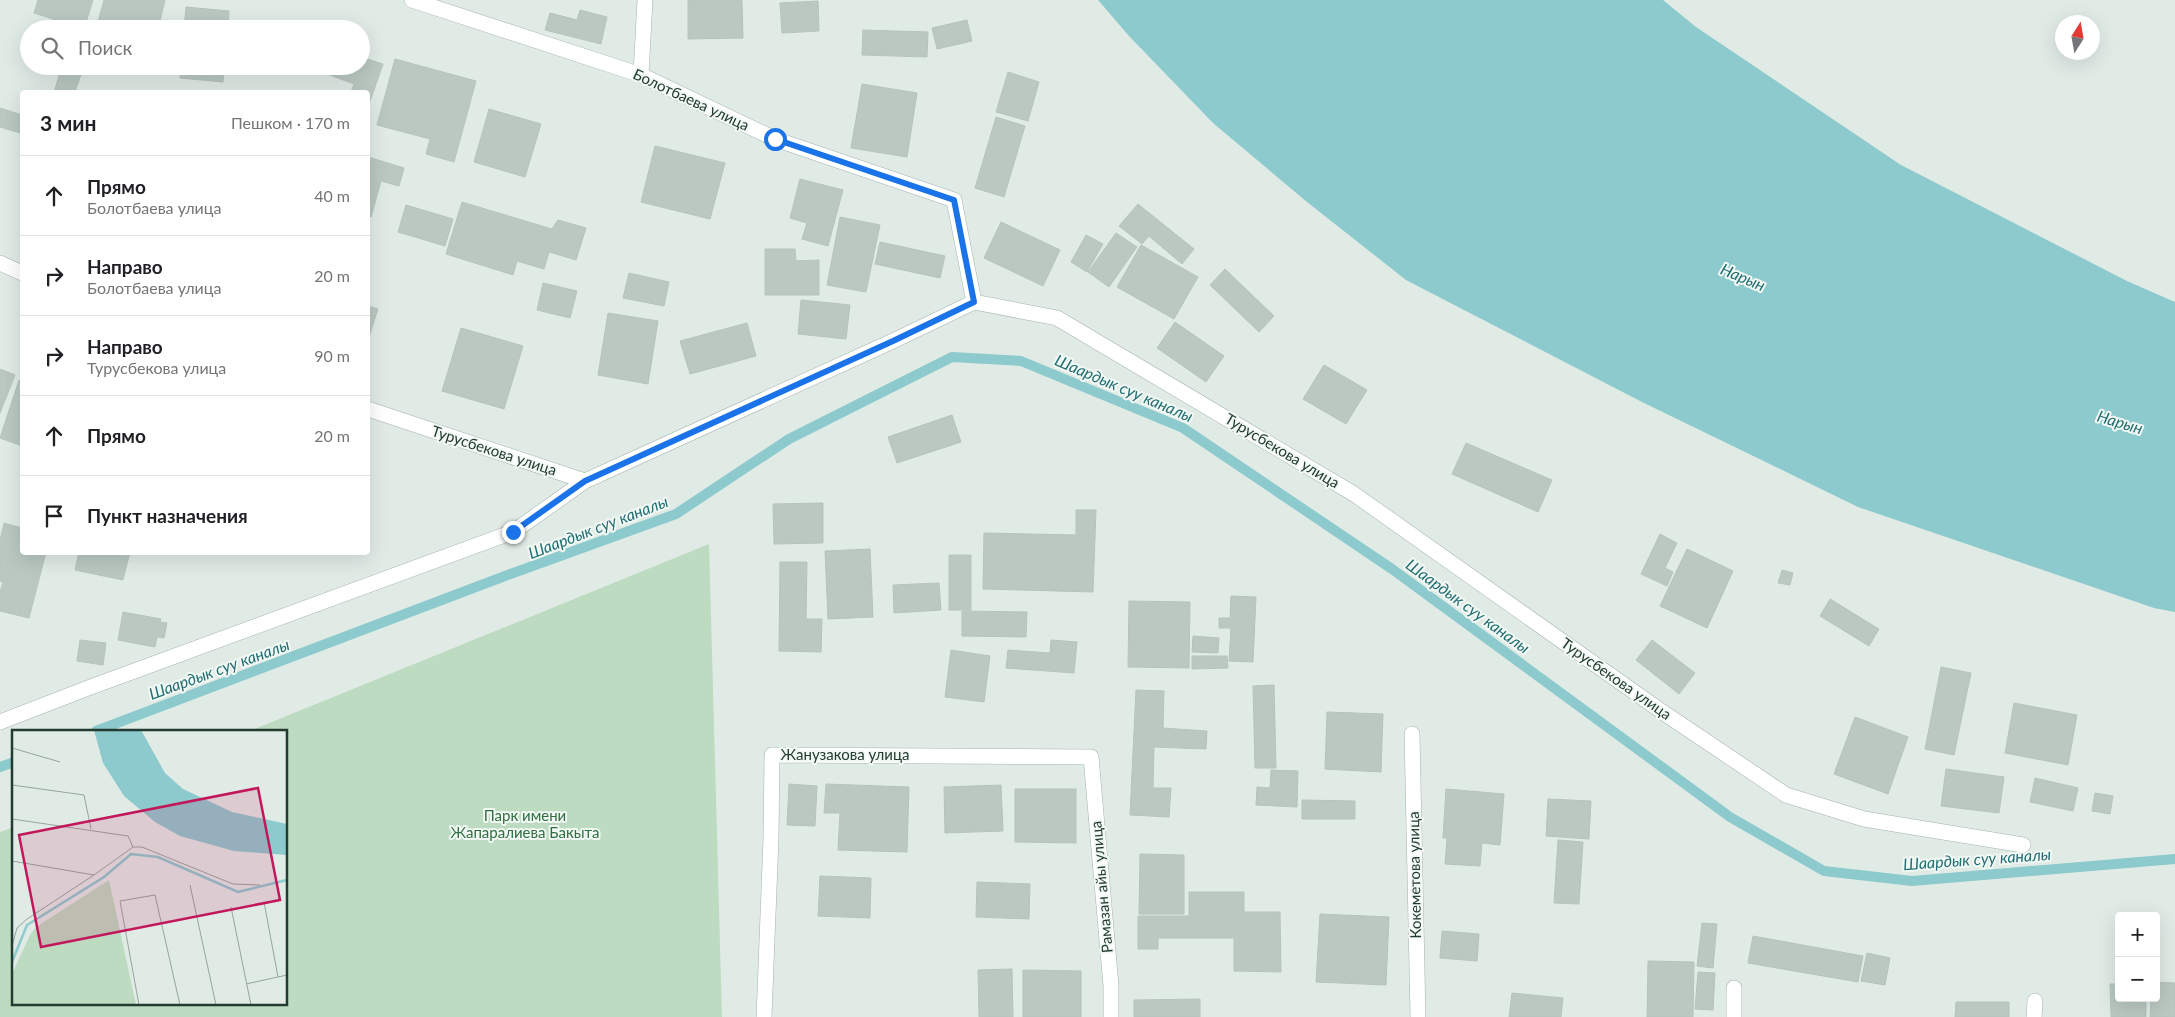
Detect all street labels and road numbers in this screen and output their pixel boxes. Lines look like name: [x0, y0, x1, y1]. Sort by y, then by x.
street label: Болотбаева улица: [631, 64, 752, 134]
street label: Турусбекова улица: [1222, 409, 1343, 491]
street label: Турусбекова улица: [429, 421, 559, 479]
street label: Турусбекова улица: [1558, 633, 1675, 723]
street label: Жанузакова улица: [781, 745, 909, 763]
street label: Кокеметова улица: [1404, 811, 1424, 939]
street label: Рамазан айы улица: [1086, 820, 1116, 954]

